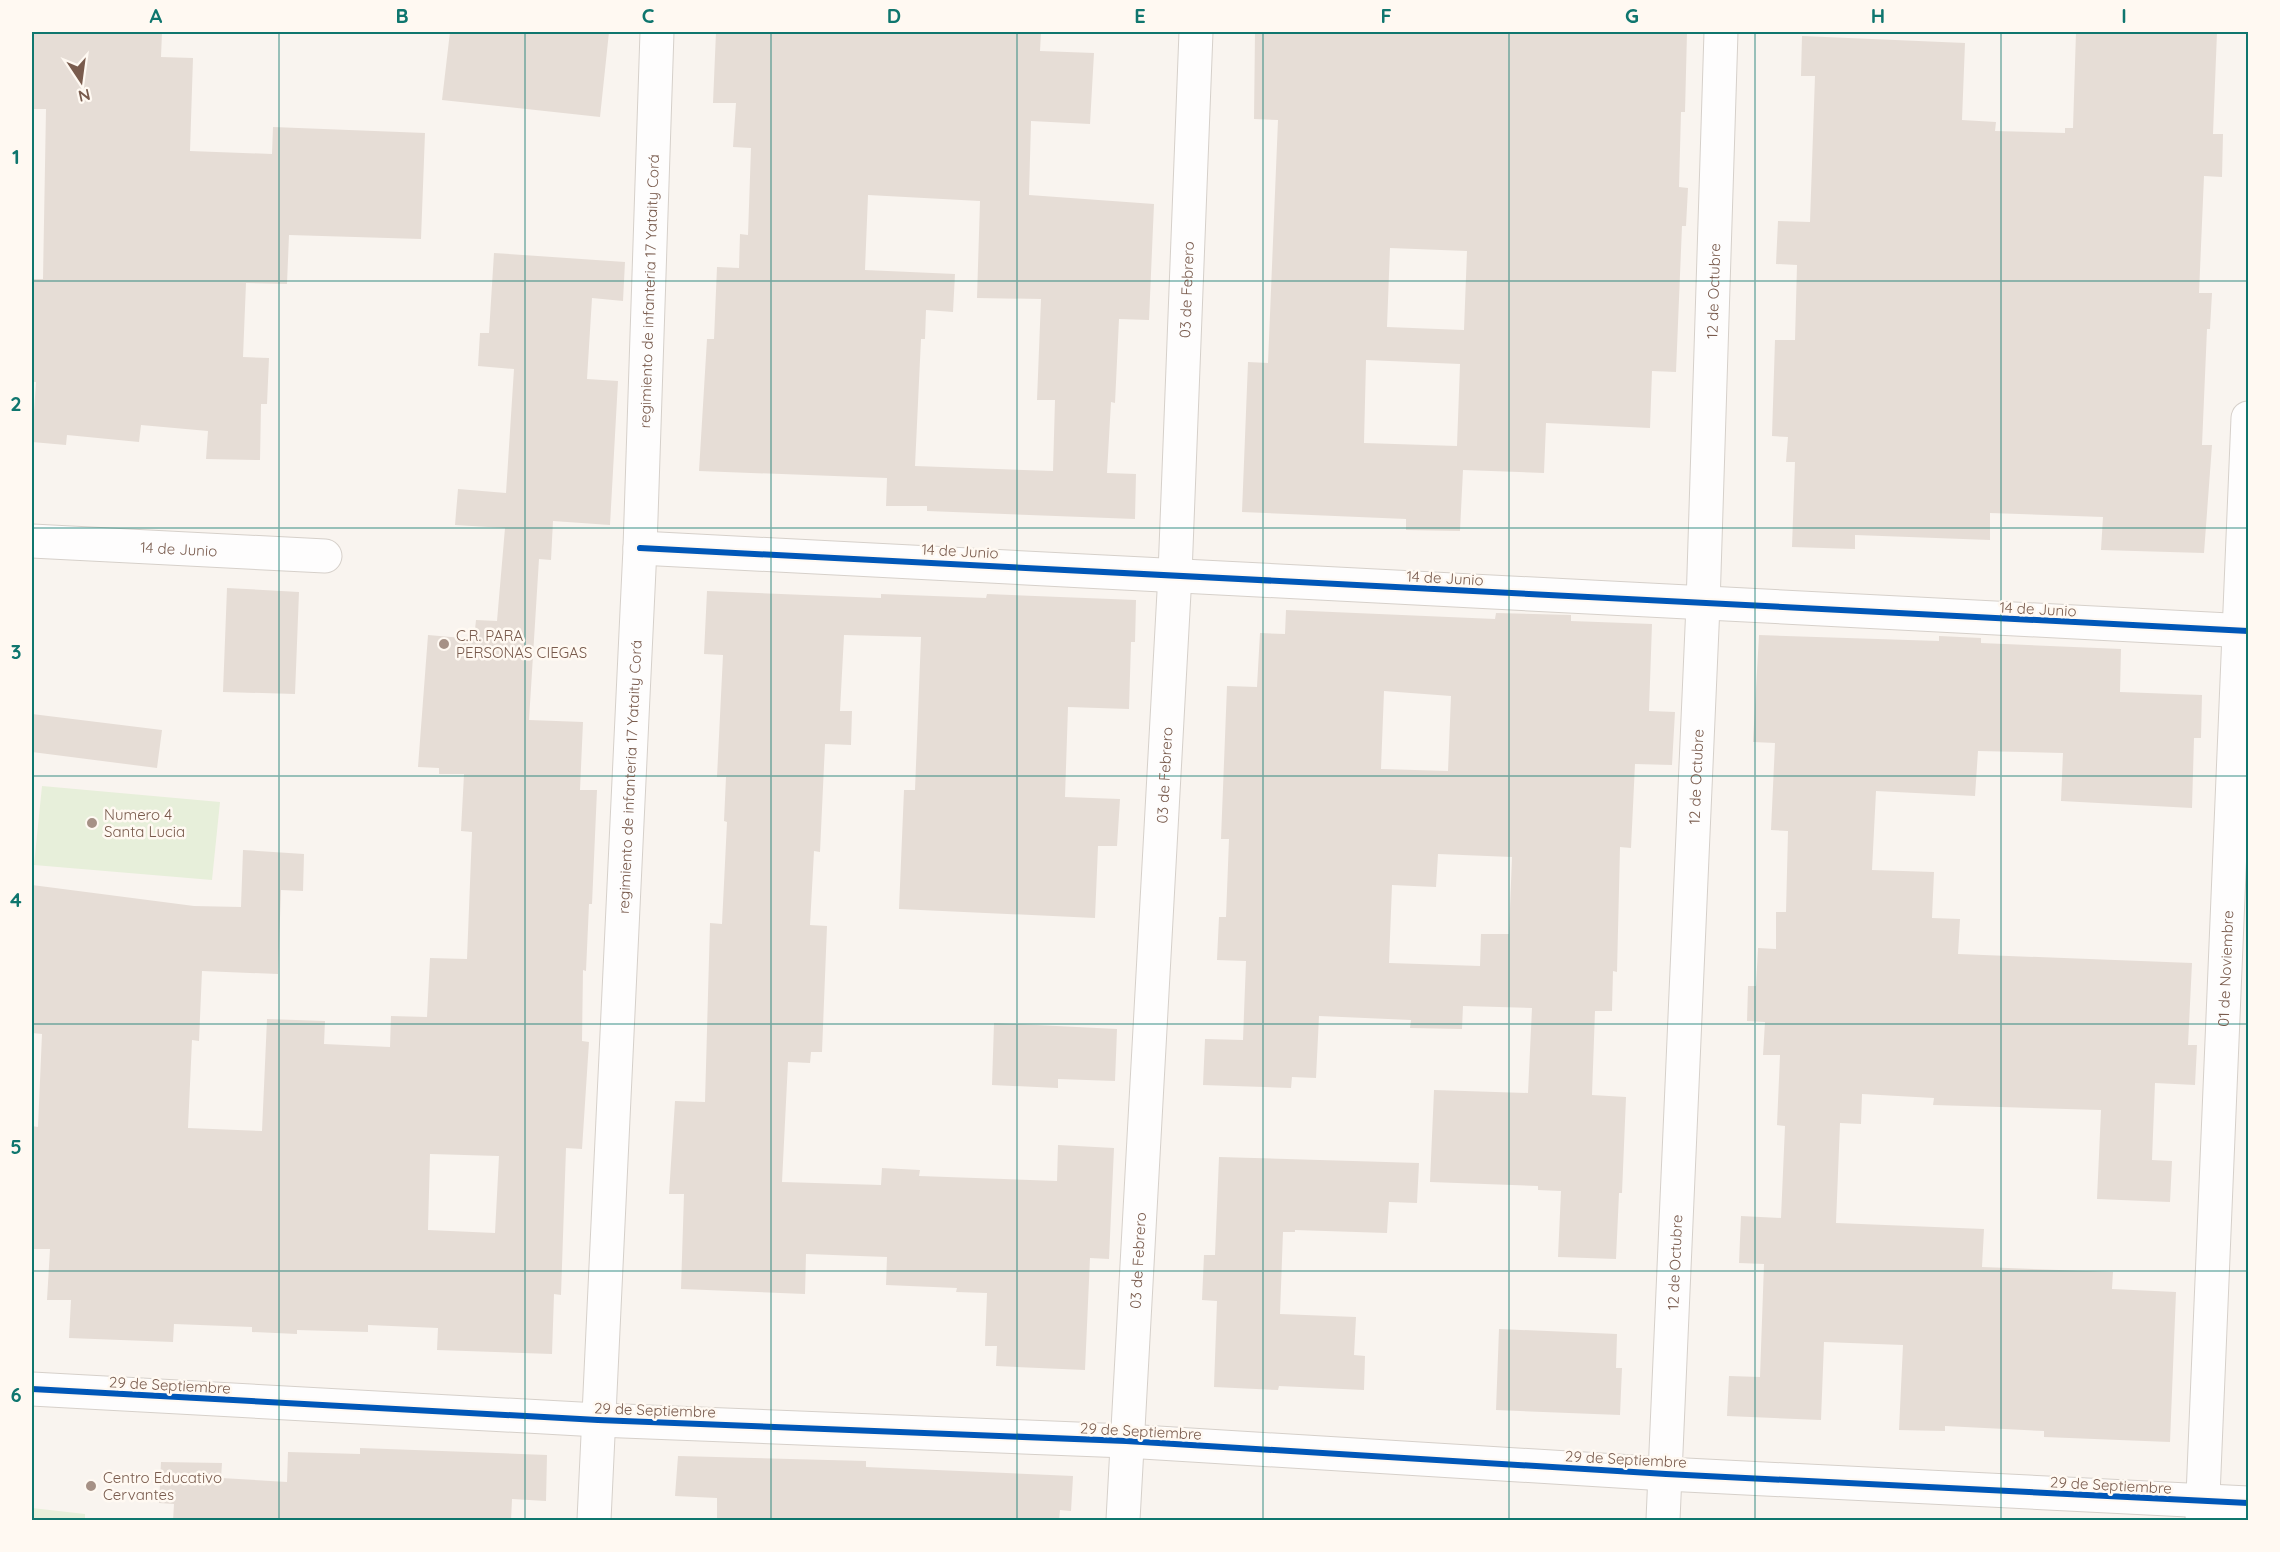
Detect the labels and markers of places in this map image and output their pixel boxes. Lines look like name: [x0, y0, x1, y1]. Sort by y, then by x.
place label: C.R. PARA PERSONAS CIEGAS: [456, 626, 587, 662]
marker: C.R. PARA PERSONAS CIEGAS: [437, 637, 451, 651]
place label: Numero 4 Santa Lucia: [104, 805, 185, 841]
marker: Numero 4 Santa Lucia: [85, 816, 99, 830]
place label: Centro Educativo Cervantes: [103, 1468, 222, 1504]
marker: Centro Educativo Cervantes: [84, 1479, 98, 1493]

